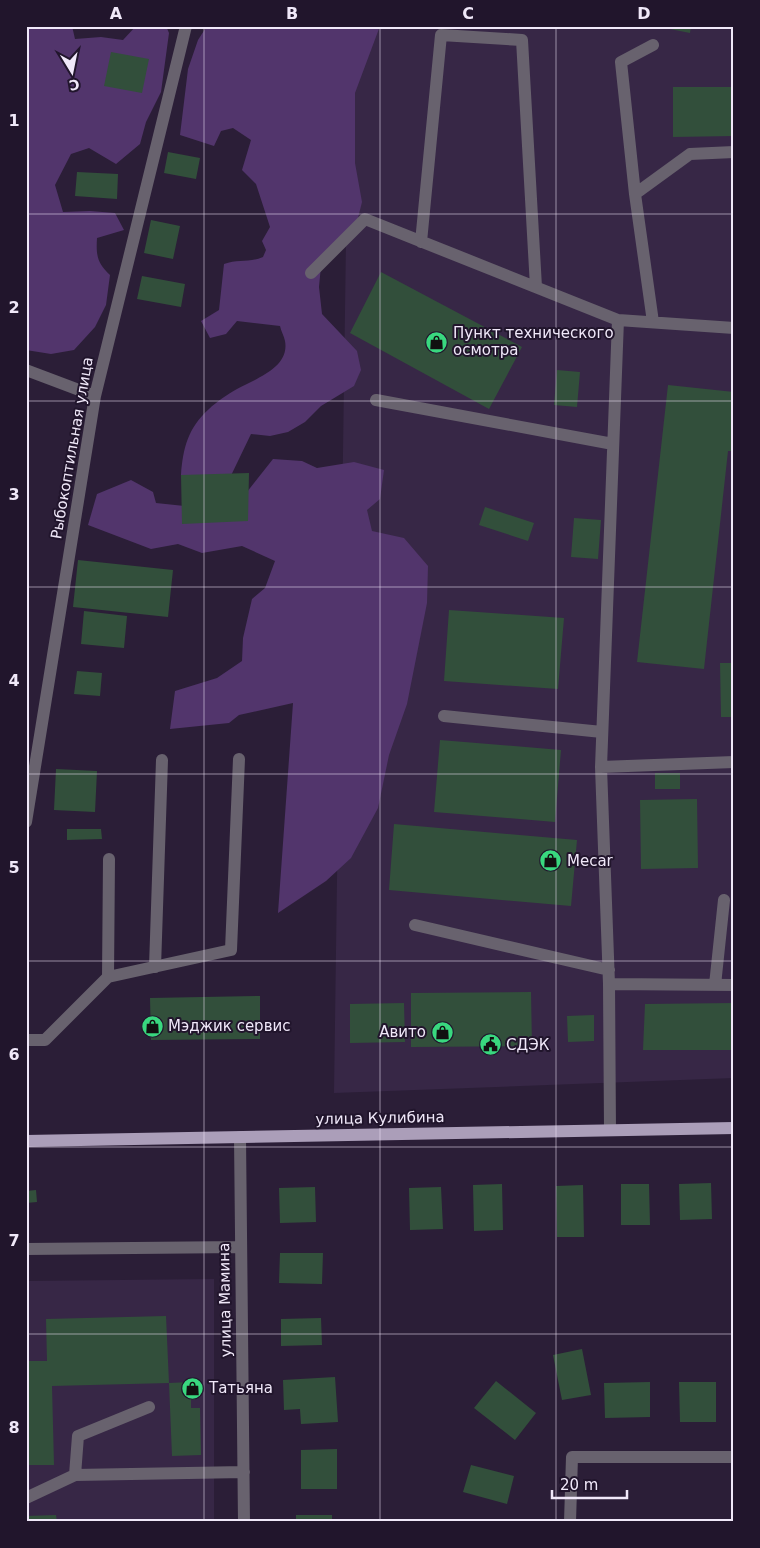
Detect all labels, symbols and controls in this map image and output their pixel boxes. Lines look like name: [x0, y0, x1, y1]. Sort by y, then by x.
text: A: [110, 4, 123, 23]
text: B: [286, 4, 298, 23]
text: C: [462, 4, 474, 23]
text: D: [637, 4, 651, 23]
north arrow: [48, 48, 98, 98]
text: С: [68, 76, 81, 94]
text: 1: [8, 111, 20, 130]
text: 2: [8, 298, 20, 317]
place label: Пункт технического осмотра: [453, 324, 614, 359]
shop icon: Пункт технического осмотра: [425, 330, 449, 354]
street label: Рыбокоптильная улица: [47, 355, 97, 541]
text: 3: [8, 485, 20, 504]
text: 4: [8, 671, 20, 690]
shop icon: Mecar: [539, 849, 563, 873]
place label: Mecar: [567, 852, 614, 870]
text: 5: [8, 858, 20, 877]
shop icon: Мэджик сервис: [140, 1014, 164, 1038]
place label: Мэджик сервис: [168, 1017, 290, 1035]
shop icon: Авито: [430, 1020, 454, 1044]
place label: Авито: [379, 1023, 426, 1041]
public building icon: СДЭК: [478, 1033, 502, 1057]
place label: СДЭК: [506, 1036, 550, 1054]
text: 6: [8, 1045, 20, 1064]
street label: улица Кулибина: [315, 1108, 445, 1128]
text: 7: [8, 1231, 20, 1250]
street label: улица Мамина: [215, 1243, 235, 1357]
shop icon: Татьяна: [181, 1376, 205, 1400]
place label: Татьяна: [208, 1379, 273, 1397]
text: 8: [8, 1418, 20, 1437]
scale bar: [552, 1468, 628, 1500]
text: 20 m: [560, 1476, 598, 1494]

